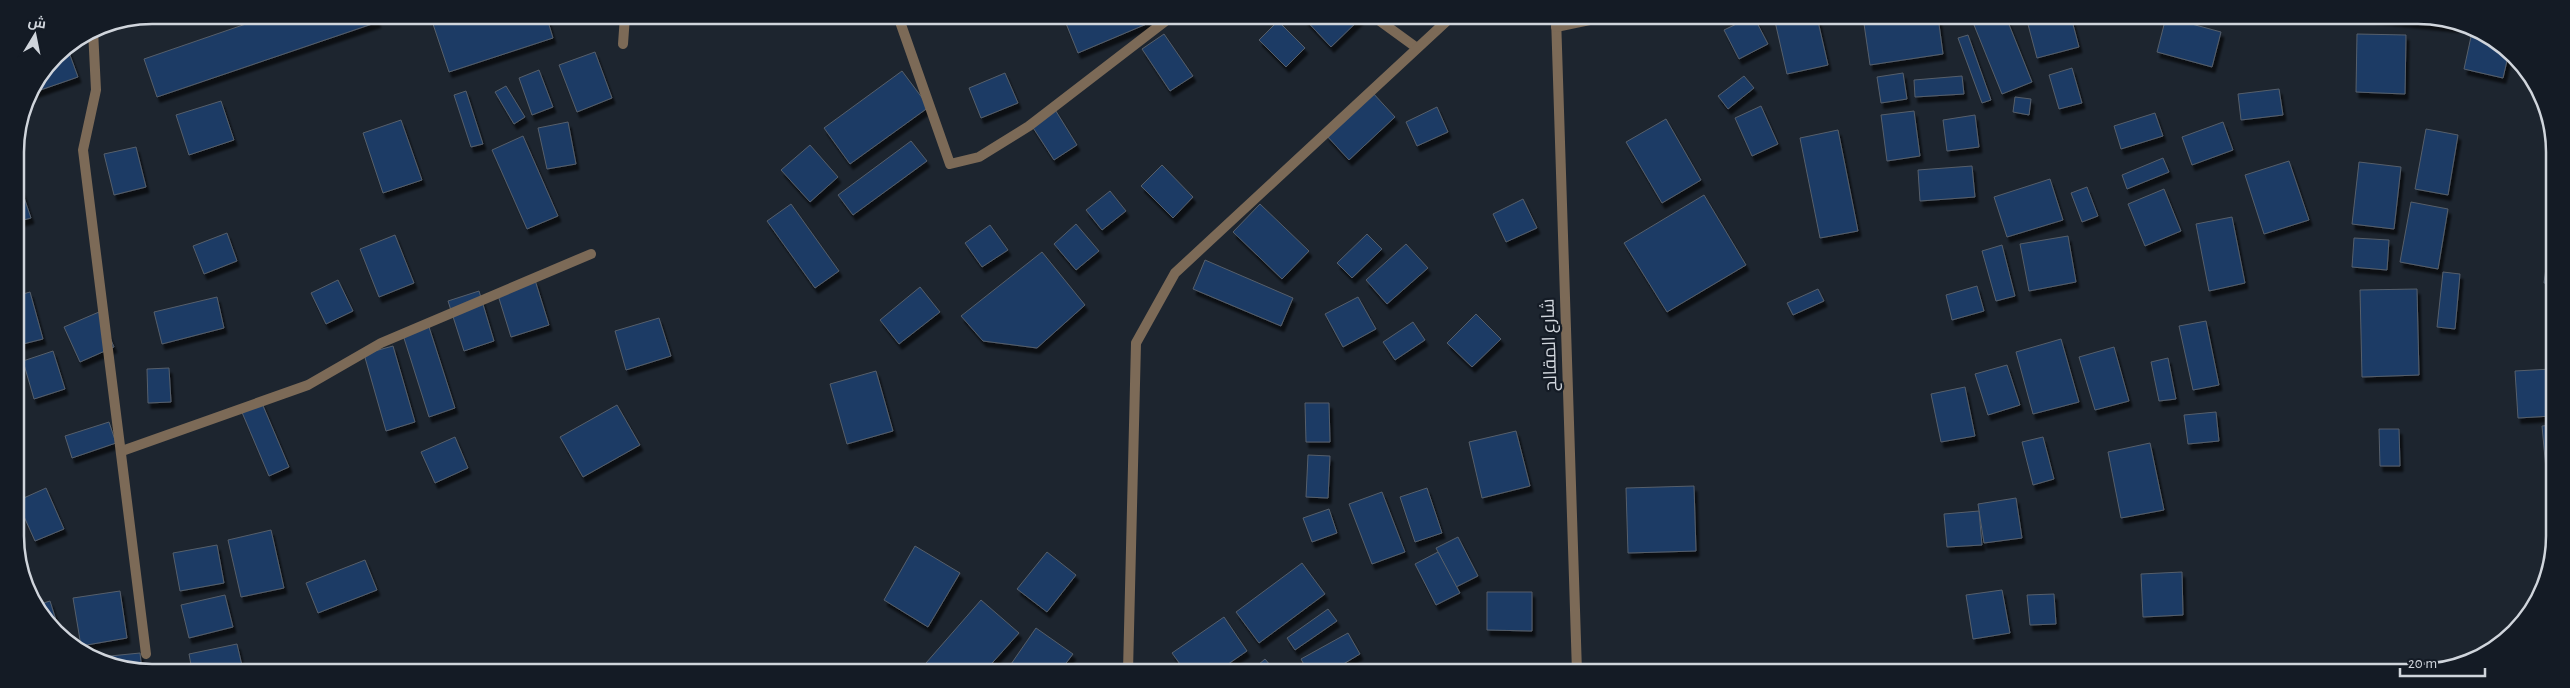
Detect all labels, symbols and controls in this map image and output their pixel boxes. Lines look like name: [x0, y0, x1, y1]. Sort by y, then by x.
north arrow: [10, 10, 60, 60]
text: ش: [27, 13, 48, 33]
street label: شارع المقالح: [1538, 298, 1563, 392]
scale bar: [2400, 646, 2485, 678]
text: 20 m: [2408, 656, 2437, 671]

